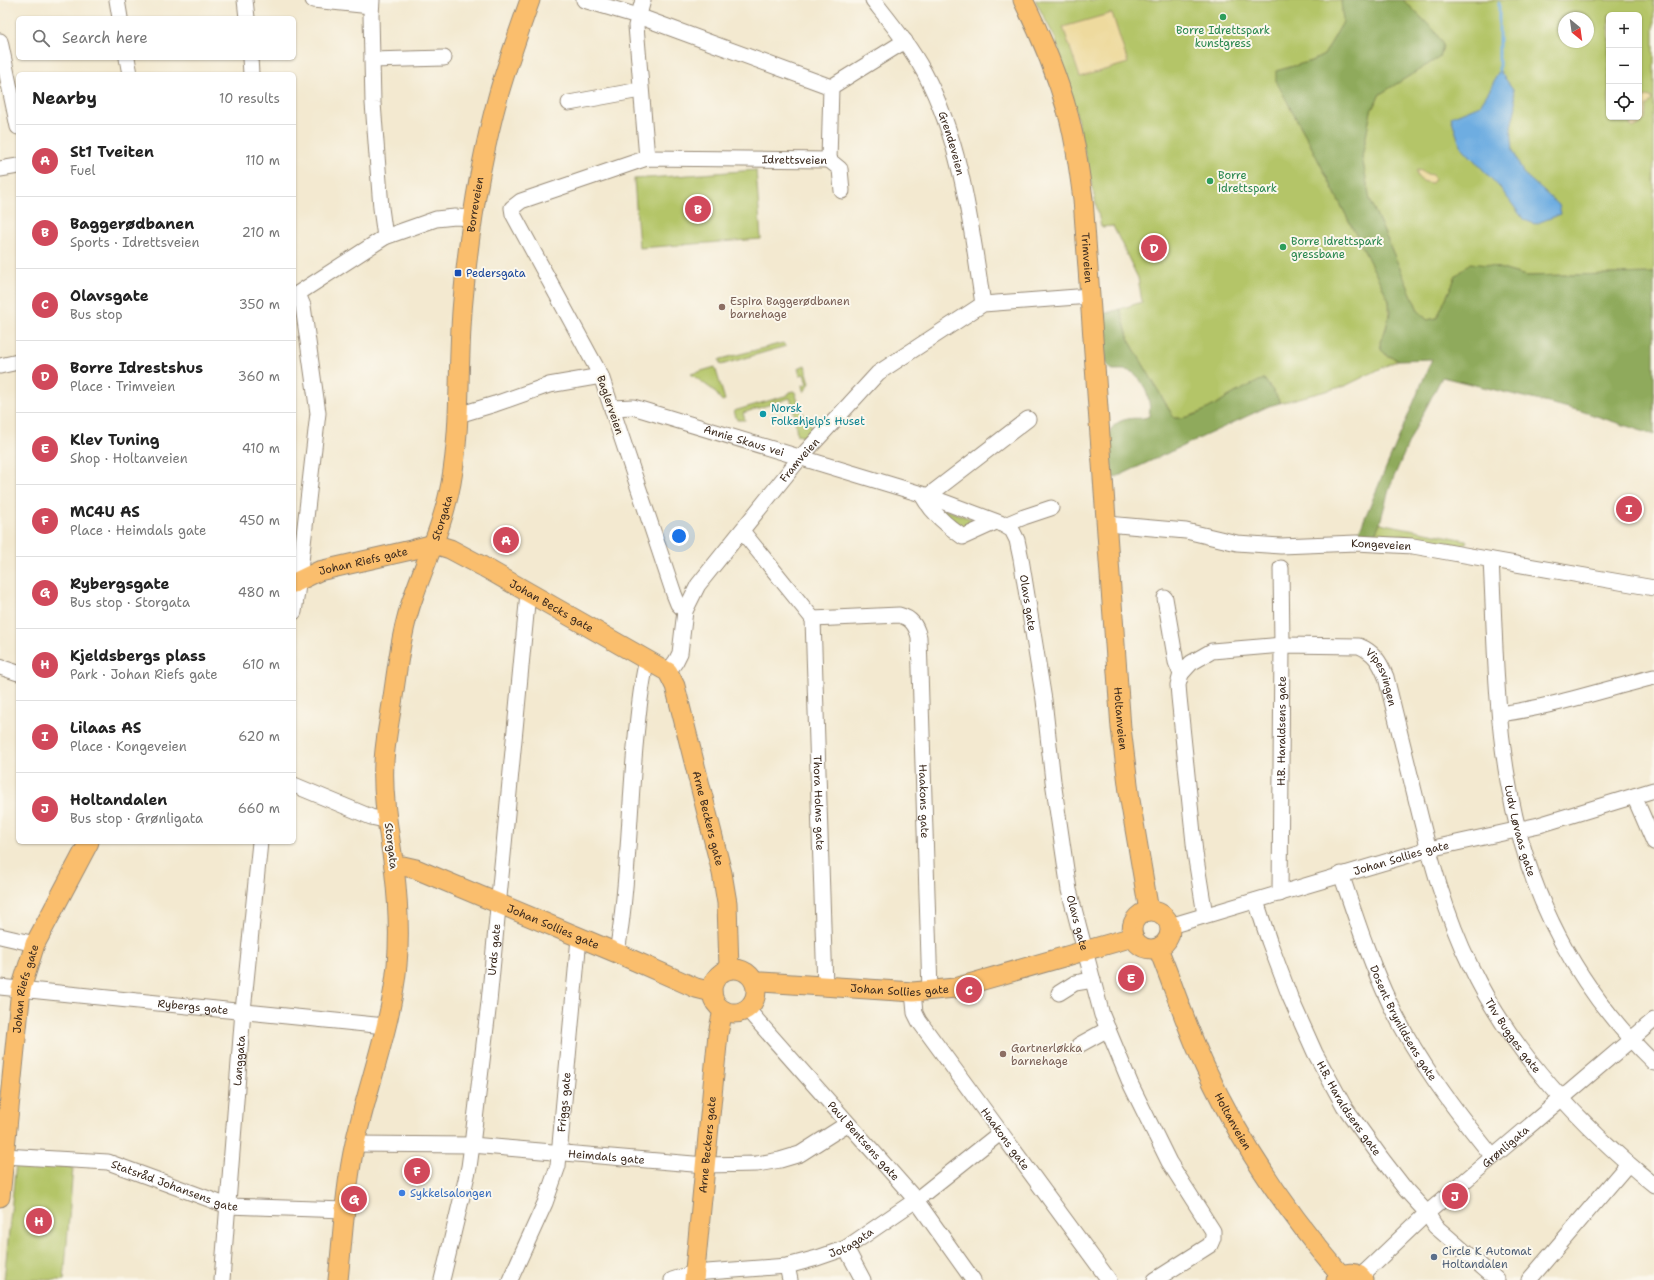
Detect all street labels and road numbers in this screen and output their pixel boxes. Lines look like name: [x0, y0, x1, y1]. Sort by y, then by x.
street label: Grendeveien: [935, 109, 968, 177]
street label: Idrettsveien: [762, 152, 827, 167]
street label: Borreveien: [463, 175, 487, 233]
street label: Trimveien: [1078, 232, 1097, 284]
street label: Baglerveien: [593, 373, 627, 437]
street label: Annie Skaus vei: [702, 421, 786, 460]
street label: Framveien: [776, 434, 823, 485]
street label: Storgata: [428, 494, 456, 543]
street label: Kongeveien: [1351, 535, 1412, 553]
street label: Johan Riefs gate: [317, 543, 409, 578]
street label: Olavs gate: [1016, 574, 1040, 632]
street label: Johan Becks gate: [507, 576, 596, 636]
street label: Vipesvingen: [1363, 644, 1400, 708]
street label: H.B. Haraldsens gate: [1273, 676, 1289, 786]
street label: Holtanveien: [1111, 686, 1131, 751]
street label: Thora Holms gate: [810, 755, 828, 851]
street label: Haakons gate: [915, 764, 933, 838]
street label: Arne Beckers gate: [689, 769, 727, 867]
street label: Ludv Løvaas gate: [1501, 784, 1539, 879]
street label: Storgata: [381, 822, 401, 870]
street label: Johan Sollies gate: [1352, 837, 1450, 879]
street label: Olavs gate: [1063, 893, 1092, 952]
street label: Johan Sollies gate: [505, 900, 602, 952]
street label: Urds gate: [484, 923, 504, 976]
street label: Johan Riefs gate: [9, 942, 42, 1034]
street label: Dosent Brynildsens gate: [1367, 963, 1440, 1084]
street label: Johan Sollies gate: [850, 980, 950, 1000]
street label: Thv Bugges gate: [1481, 995, 1544, 1076]
street label: Rybergs gate: [157, 996, 229, 1018]
street label: Langgata: [230, 1035, 249, 1087]
street label: H.B. Haraldsens gate: [1313, 1058, 1385, 1159]
street label: Friggs gate: [554, 1071, 574, 1133]
street label: Holtanveien: [1211, 1090, 1255, 1153]
street label: Arne Beckers gate: [695, 1095, 719, 1194]
street label: Paul Bentsens gate: [824, 1098, 903, 1184]
street label: Haakons gate: [977, 1104, 1033, 1173]
street label: Grønligata: [1478, 1122, 1532, 1171]
street label: Heimdals gate: [568, 1146, 645, 1167]
street label: Statsråd Johansens gate: [109, 1156, 238, 1214]
street label: Jotagata: [827, 1224, 876, 1261]

